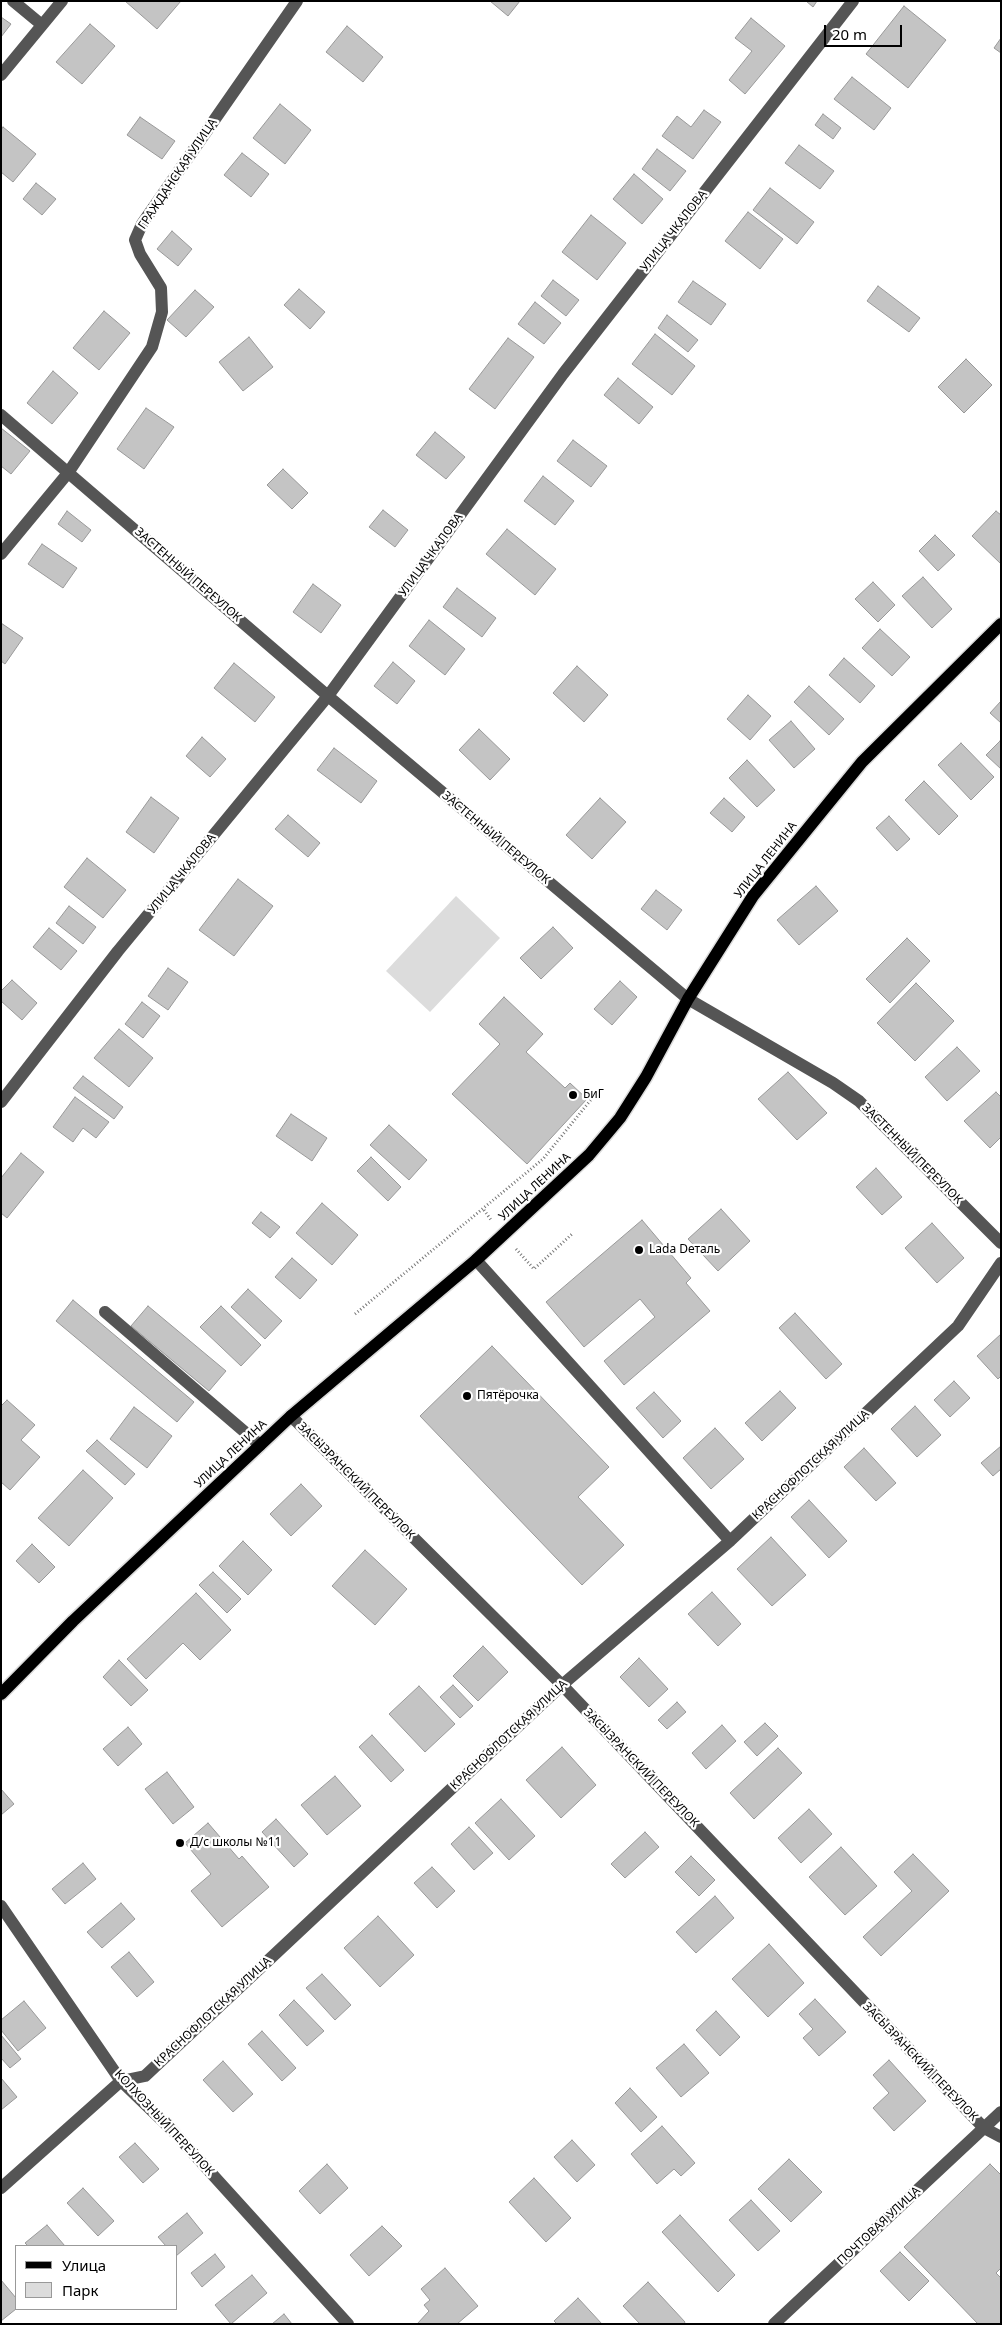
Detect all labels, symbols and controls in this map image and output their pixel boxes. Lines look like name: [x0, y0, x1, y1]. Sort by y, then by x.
scale bar: [827, 15, 904, 47]
text: 20 m: [832, 24, 867, 44]
street label: ГРАЖДАНСКАЯ УЛИЦА: [136, 116, 220, 232]
street label: УЛИЦА ЧКАЛОВА: [638, 187, 710, 275]
street label: УЛИЦА ЧКАЛОВА: [396, 510, 466, 600]
street label: ЗАСТЕННЫЙ ПЕРЕУЛОК: [132, 525, 244, 625]
street label: ЗАСТЕННЫЙ ПЕРЕУЛОК: [439, 789, 553, 887]
street label: УЛИЦА ЛЕНИНА: [732, 819, 800, 901]
street label: УЛИЦА ЧКАЛОВА: [145, 831, 219, 917]
place label: БиГ: [583, 1088, 604, 1102]
marker: БиГ: [567, 1089, 579, 1101]
street label: ЗАСТЕННЫЙ ПЕРЕУЛОК: [859, 1101, 965, 1207]
street label: УЛИЦА ЛЕНИНА: [496, 1150, 574, 1224]
place label: Lada Dеталь: [649, 1243, 720, 1257]
marker: Lada Dеталь: [633, 1244, 645, 1256]
place label: Пятёрочка: [477, 1389, 539, 1403]
marker: Пятёрочка: [461, 1390, 473, 1402]
street label: КРАСНОФЛОТСКАЯ УЛИЦА: [750, 1407, 872, 1523]
street label: УЛИЦА ЛЕНИНА: [192, 1417, 270, 1491]
street label: ЗАСЫЗРАНСКИЙ ПЕРЕУЛОК: [295, 1420, 417, 1542]
street label: КРАСНОФЛОТСКАЯ УЛИЦА: [448, 1677, 570, 1793]
street label: ЗАСЫЗРАНСКИЙ ПЕРЕУЛОК: [580, 1706, 702, 1830]
place label: Д/с школы №11: [190, 1836, 281, 1850]
marker: Д/с школы №11: [174, 1837, 186, 1849]
street label: КРАСНОФЛОТСКАЯ УЛИЦА: [152, 1954, 274, 2070]
street label: ЗАСЫЗРАНСКИЙ ПЕРЕУЛОК: [859, 2000, 981, 2124]
street label: КОЛХОЗНЫЙ ПЕРЕУЛОК: [111, 2067, 217, 2179]
street label: ПОЧТОВАЯ УЛИЦА: [835, 2184, 923, 2268]
legend: [15, 2245, 178, 2310]
text: Улица: [62, 2255, 106, 2275]
text: Парк: [62, 2280, 98, 2300]

